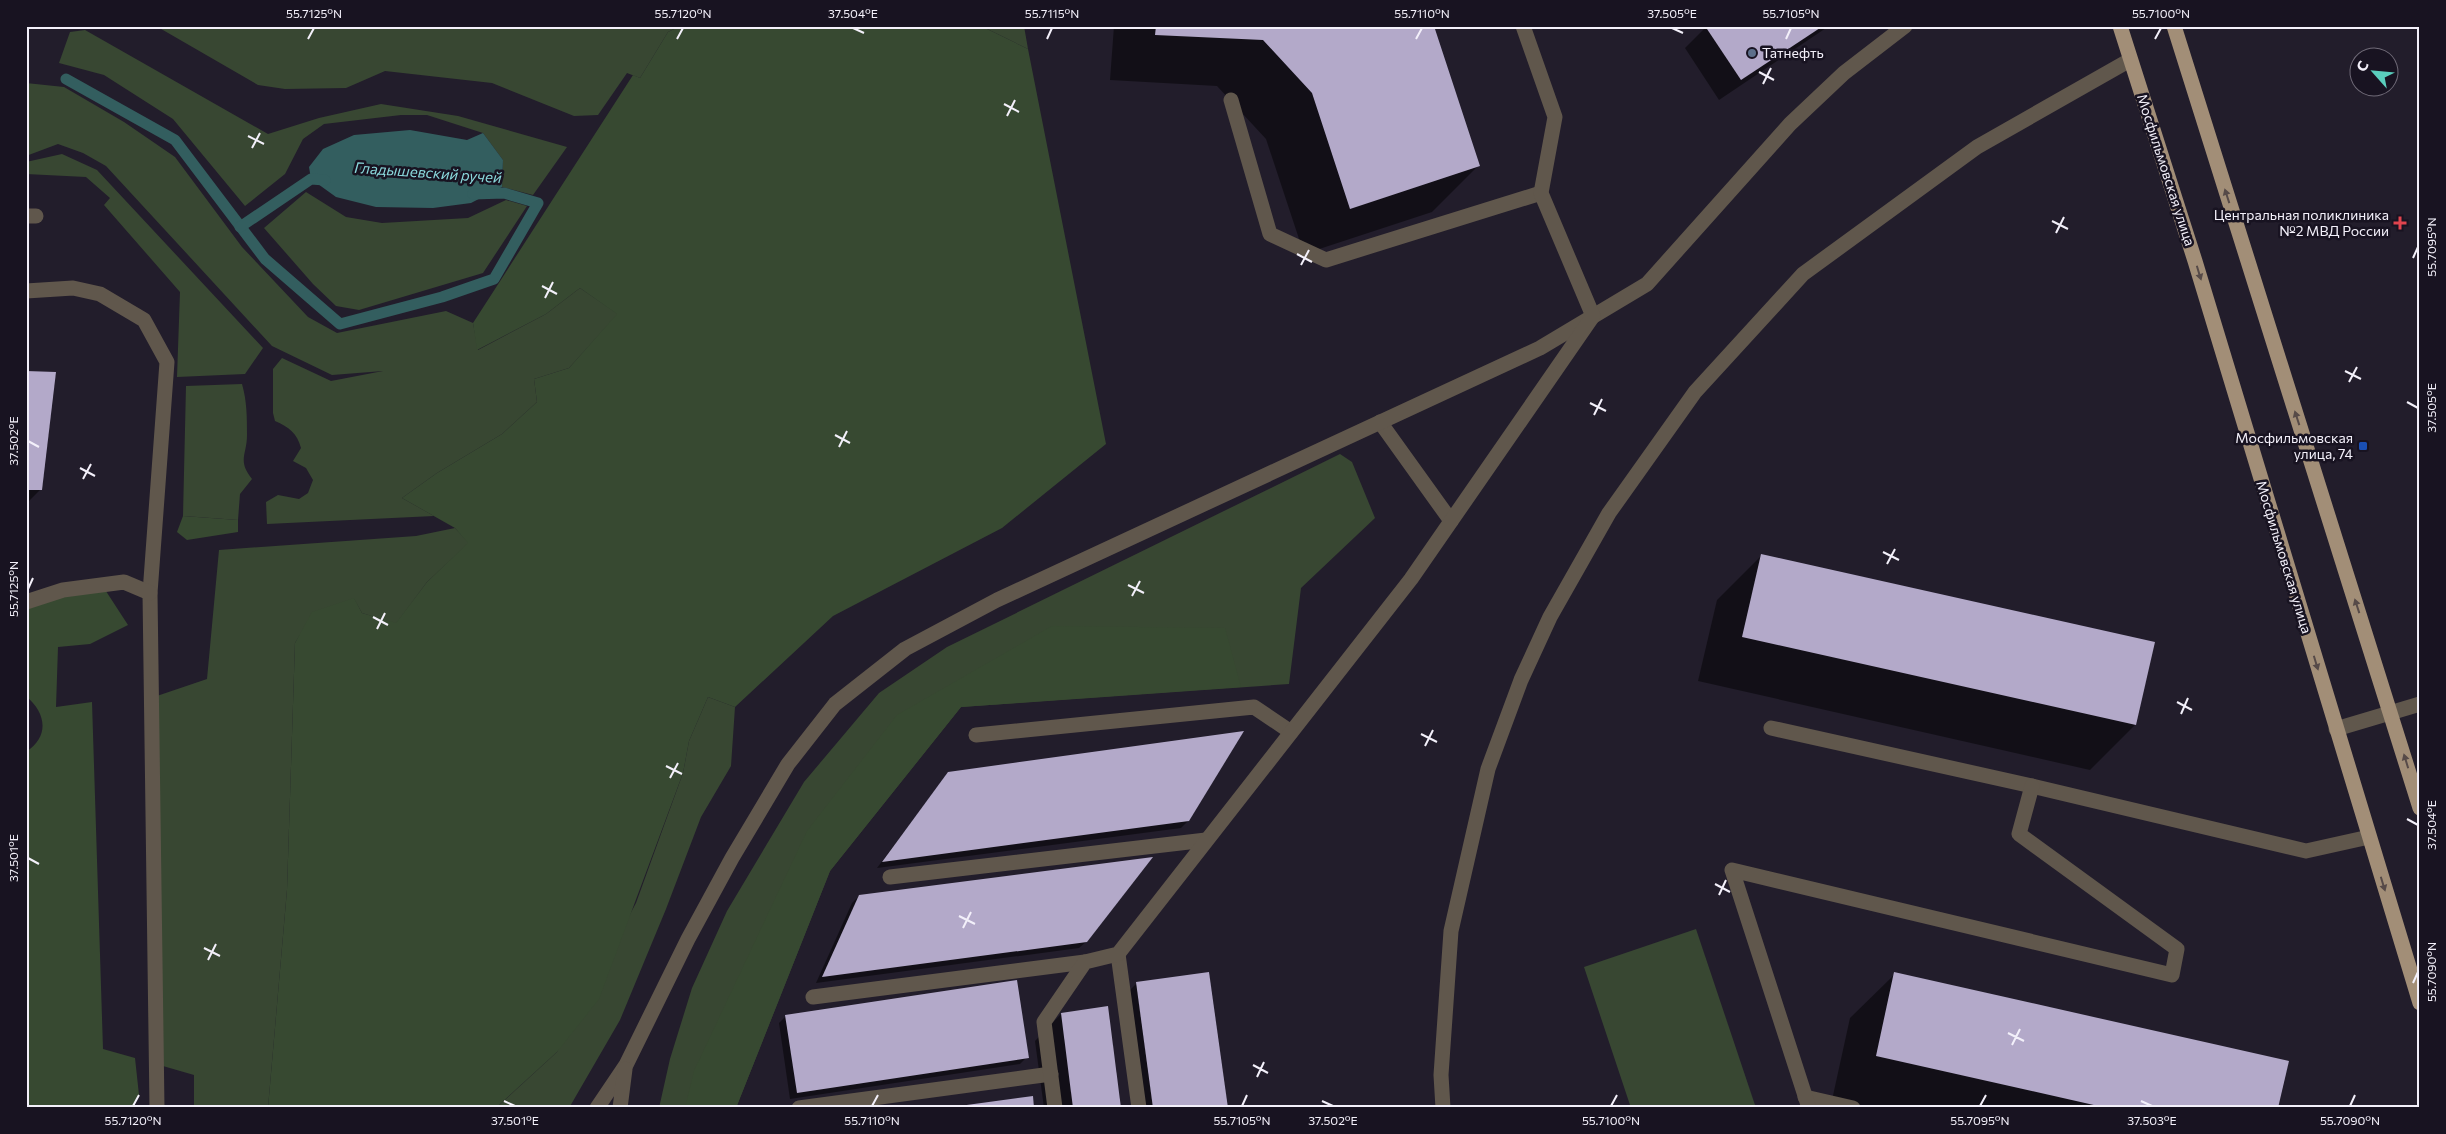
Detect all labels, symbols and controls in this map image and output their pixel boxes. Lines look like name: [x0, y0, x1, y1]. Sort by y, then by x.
text: 55.7125°N: [286, 6, 342, 20]
text: 55.7120°N: [655, 6, 711, 20]
text: 37.504°E: [828, 6, 878, 20]
text: 55.7115°N: [1025, 6, 1079, 20]
text: 55.7110°N: [1394, 6, 1450, 20]
text: 37.505°E: [1647, 6, 1697, 20]
text: 55.7105°N: [1762, 6, 1820, 20]
text: 55.7100°N: [2132, 6, 2190, 20]
place label: Татнефть: [1762, 44, 1824, 61]
marker: Татнефть: [1746, 47, 1758, 59]
north arrow: [2348, 48, 2398, 98]
text: С: [2352, 58, 2372, 74]
street label: Мосфильмовская улица: [2134, 92, 2199, 248]
water label: Гладышевский ручей: [354, 158, 503, 186]
one-way arrow: [2223, 189, 2231, 204]
place label: Центральная поликлиника №2 МВД России: [2214, 206, 2389, 239]
marker: Центральная поликлиника №2 МВД России: [2393, 216, 2407, 230]
text: 55.7095°N: [2424, 217, 2438, 277]
one-way arrow: [2195, 265, 2203, 280]
text: 37.505°E: [2424, 383, 2438, 433]
one-way arrow: [2293, 410, 2301, 425]
text: 37.502°E: [6, 416, 20, 466]
place label: Мосфильмовская улица, 74: [2235, 429, 2354, 462]
marker: Мосфильмовская улица, 74: [2357, 440, 2369, 452]
street label: Мосфильмовская улица: [2253, 478, 2316, 635]
text: 55.7125°N: [6, 561, 20, 617]
one-way arrow: [2353, 598, 2361, 613]
one-way arrow: [2313, 655, 2320, 670]
one-way arrow: [2401, 754, 2409, 769]
text: 37.504°E: [2424, 800, 2438, 850]
text: 37.501°E: [6, 834, 20, 882]
one-way arrow: [2380, 876, 2388, 891]
text: 55.7090°N: [2424, 942, 2438, 1002]
text: 55.7120°N: [105, 1113, 161, 1127]
text: 37.501°E: [491, 1113, 539, 1127]
text: 55.7110°N: [844, 1113, 900, 1127]
text: 55.7105°N: [1213, 1113, 1271, 1127]
text: 37.502°E: [1308, 1113, 1358, 1127]
text: 55.7100°N: [1582, 1113, 1640, 1127]
text: 55.7095°N: [1950, 1113, 2010, 1127]
text: 37.503°E: [2127, 1113, 2177, 1127]
text: 55.7090°N: [2320, 1113, 2380, 1127]

